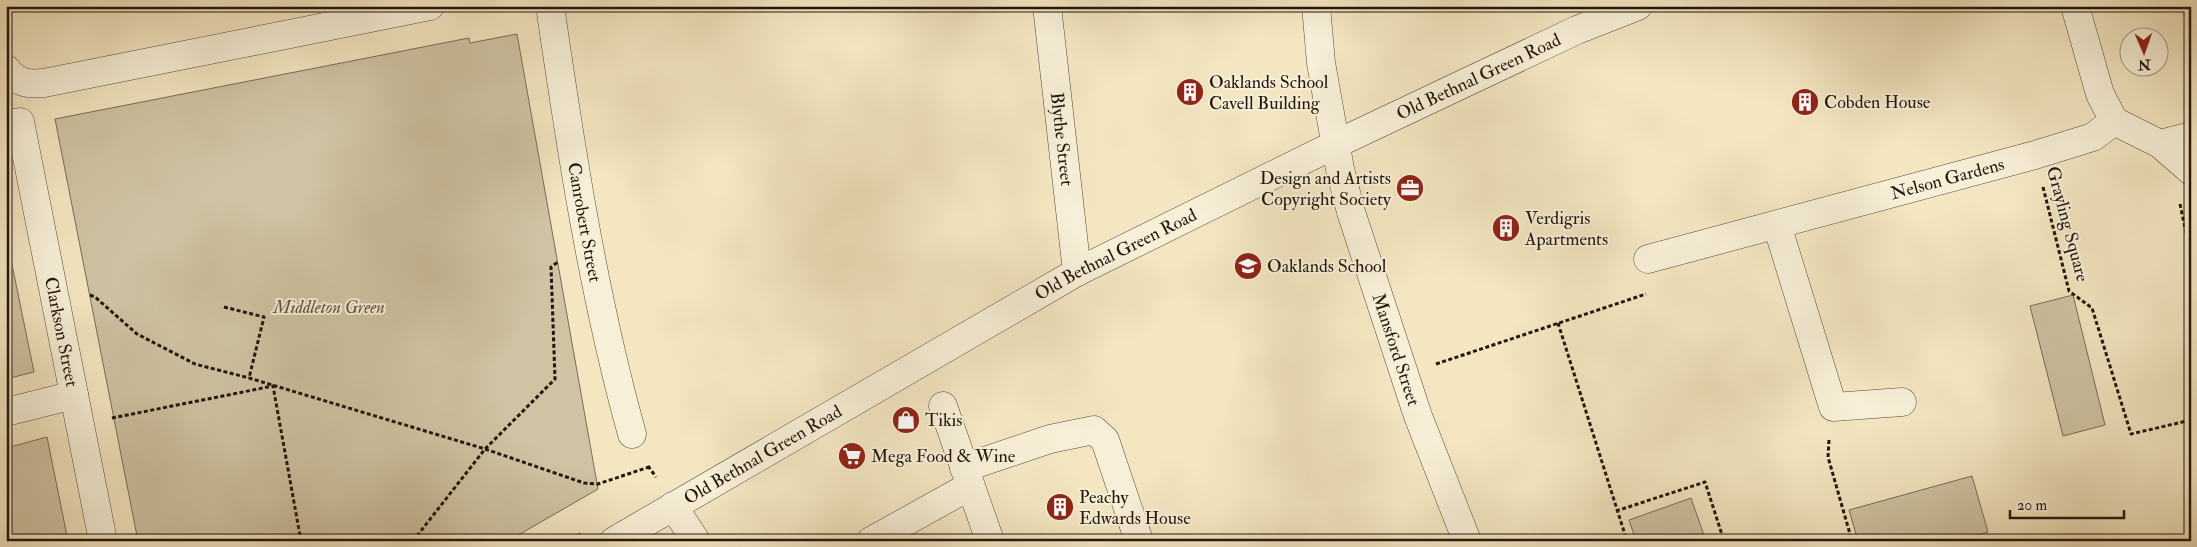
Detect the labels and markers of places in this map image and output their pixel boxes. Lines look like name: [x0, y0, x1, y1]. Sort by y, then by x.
place label: Oaklands School Cavell Building: [1209, 71, 1329, 115]
building icon: Oaklands School Cavell Building: [1175, 77, 1205, 107]
building icon: Cobden House: [1790, 87, 1820, 117]
place label: Cobden House: [1824, 91, 1931, 114]
place label: Design and Artists Copyright Society: [1260, 167, 1392, 211]
office icon: Design and Artists Copyright Society: [1395, 173, 1425, 203]
place label: Verdigris Apartments: [1524, 207, 1608, 251]
building icon: Verdigris Apartments: [1491, 213, 1521, 243]
school or university icon: Oaklands School: [1233, 251, 1263, 281]
place label: Oaklands School: [1267, 255, 1387, 278]
shop icon: Tikis: [891, 405, 921, 435]
place label: Tikis: [925, 409, 963, 432]
supermarket icon: Mega Food & Wine: [837, 441, 867, 471]
place label: Mega Food & Wine: [871, 445, 1016, 468]
place label: Peachy Edwards House: [1079, 486, 1191, 530]
building icon: Peachy Edwards House: [1045, 492, 1075, 522]

